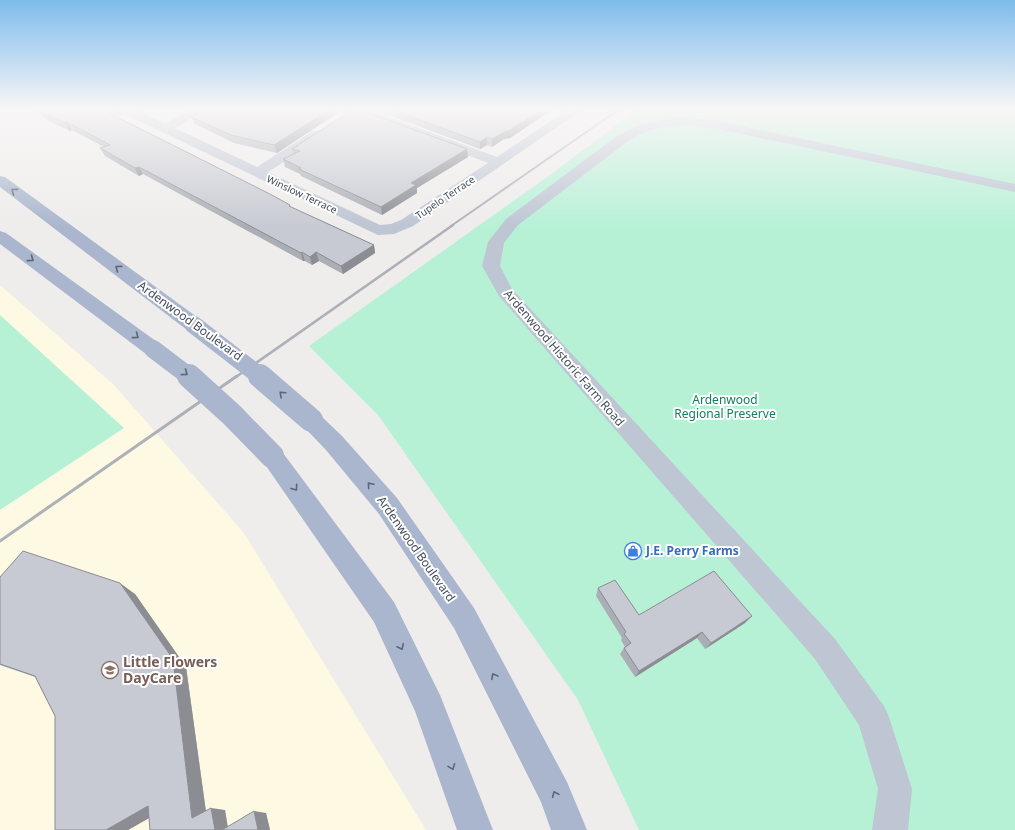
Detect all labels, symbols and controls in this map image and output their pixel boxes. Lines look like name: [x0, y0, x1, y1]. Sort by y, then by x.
street label: Winslow Terrace: [264, 172, 340, 217]
street label: Tupelo Terrace: [413, 172, 478, 222]
one-way arrow: [11, 188, 18, 195]
one-way arrow: [27, 254, 34, 261]
one-way arrow: [115, 266, 122, 273]
street label: Ardenwood Boulevard: [135, 277, 246, 364]
street label: Ardenwood Historic Farm Road: [500, 286, 628, 430]
one-way arrow: [132, 331, 139, 339]
one-way arrow: [180, 368, 187, 375]
one-way arrow: [279, 391, 287, 398]
park label: Ardenwood Regional Preserve: [674, 391, 776, 422]
one-way arrow: [368, 482, 375, 490]
one-way arrow: [290, 484, 297, 491]
street label: Ardenwood Boulevard: [373, 492, 459, 605]
shop icon: J.E. Perry Farms: [623, 541, 643, 561]
place label: J.E. Perry Farms: [645, 542, 739, 559]
one-way arrow: [396, 643, 403, 651]
place label: Little Flowers DayCare: [123, 652, 217, 687]
school or university icon: Little Flowers DayCare: [100, 660, 120, 680]
one-way arrow: [491, 673, 499, 680]
one-way arrow: [447, 763, 455, 770]
one-way arrow: [552, 790, 560, 798]

